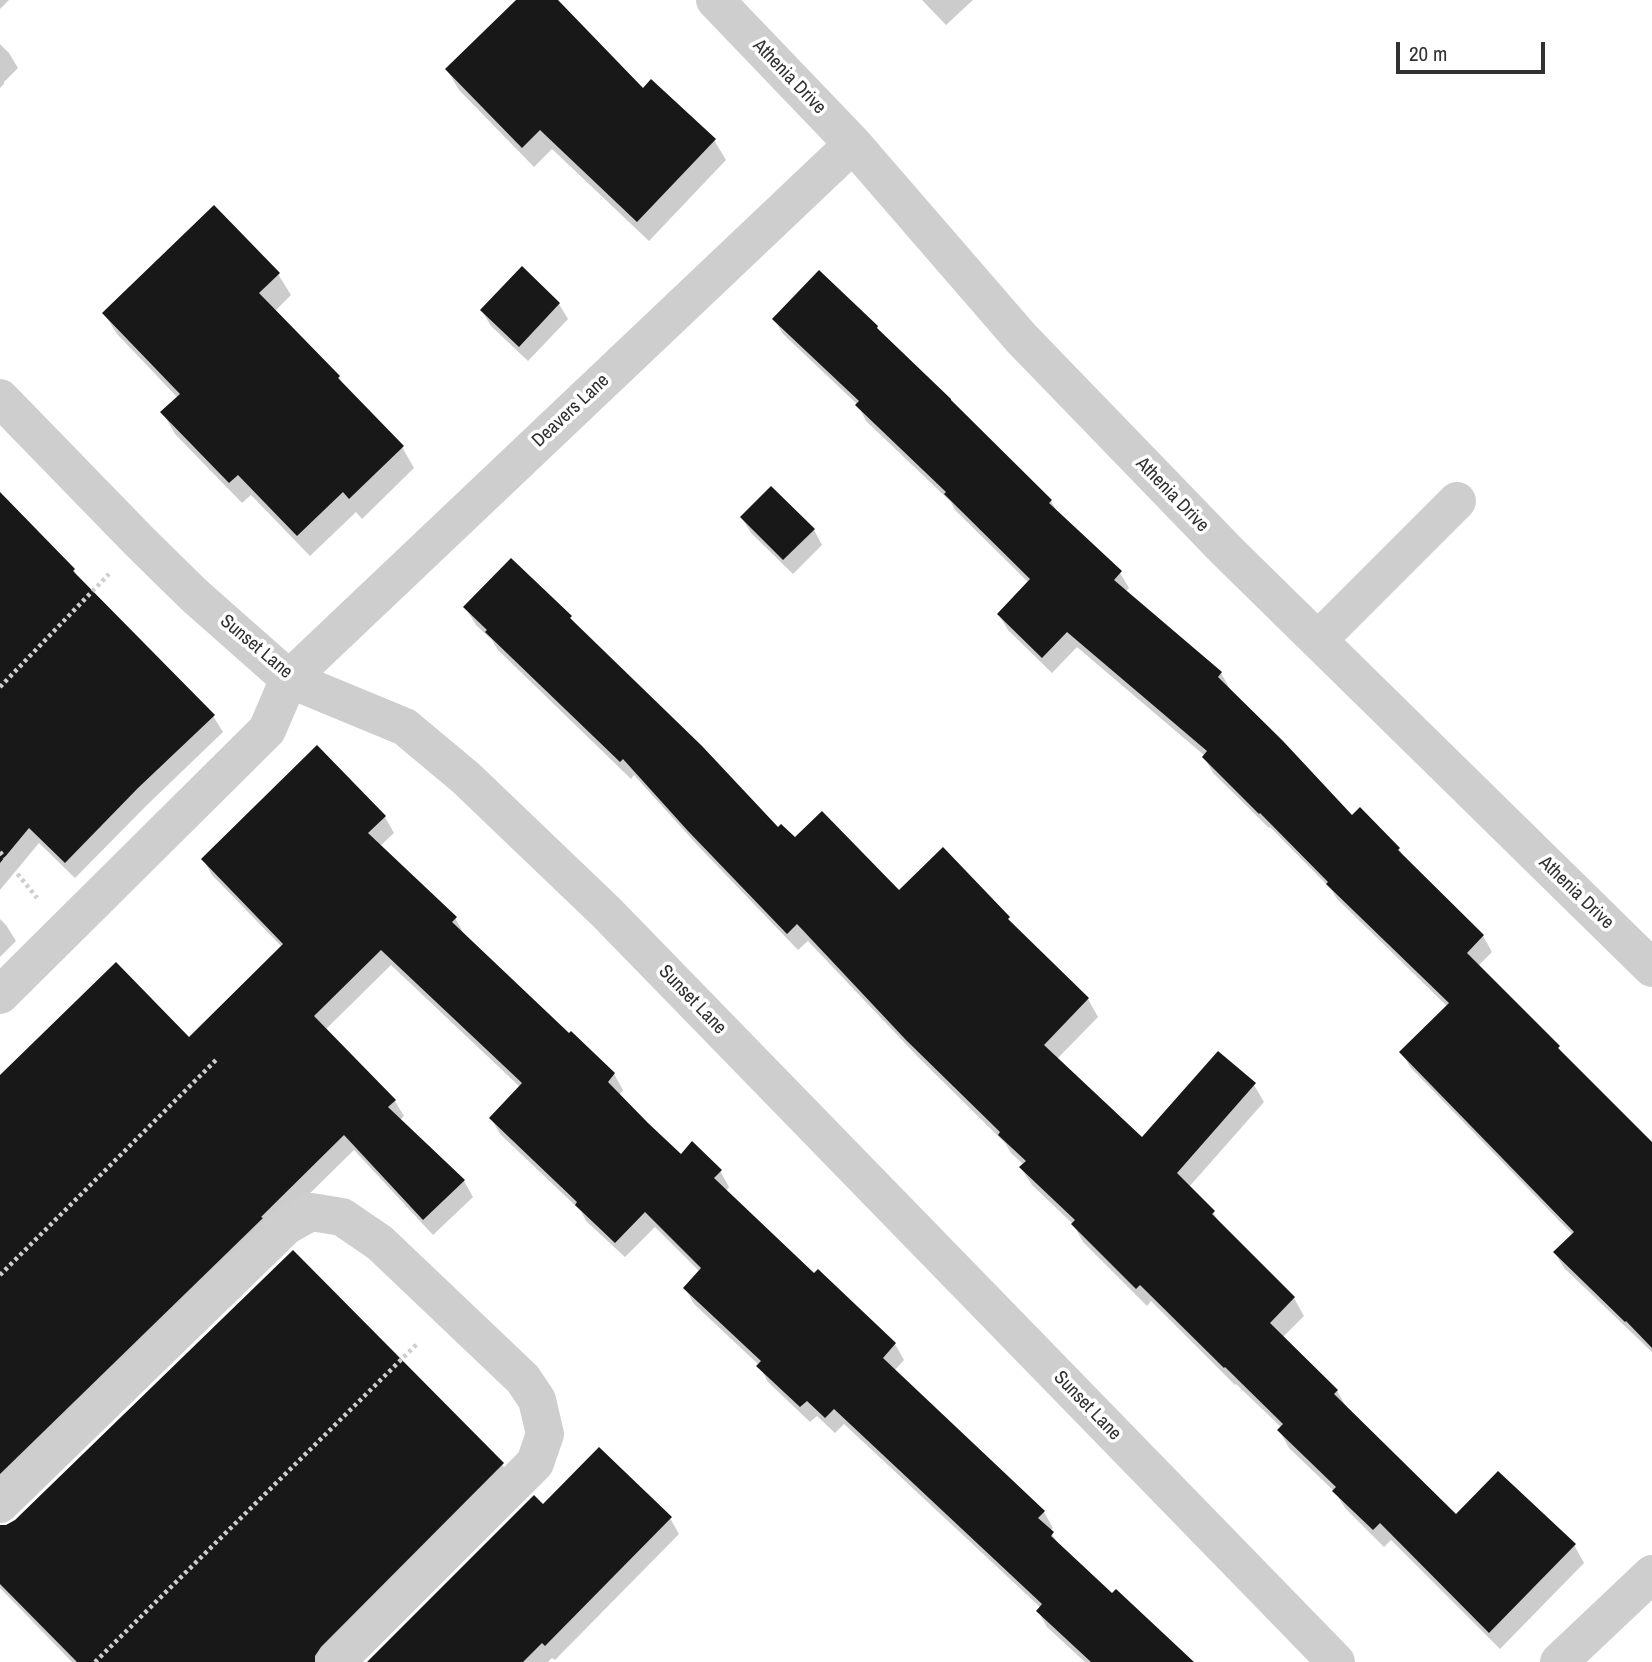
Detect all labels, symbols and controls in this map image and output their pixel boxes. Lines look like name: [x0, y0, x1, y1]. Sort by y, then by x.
scale bar: [1400, 28, 1549, 72]
street label: Athenia Drive: [748, 35, 830, 119]
text: 20 m: [1409, 39, 1447, 68]
street label: Deavers Lane: [528, 370, 614, 452]
street label: Athenia Drive: [1131, 453, 1213, 537]
street label: Sunset Lane: [215, 610, 297, 684]
street label: Athenia Drive: [1534, 852, 1618, 934]
street label: Sunset Lane: [653, 961, 731, 1039]
street label: Sunset Lane: [1048, 1367, 1126, 1445]

